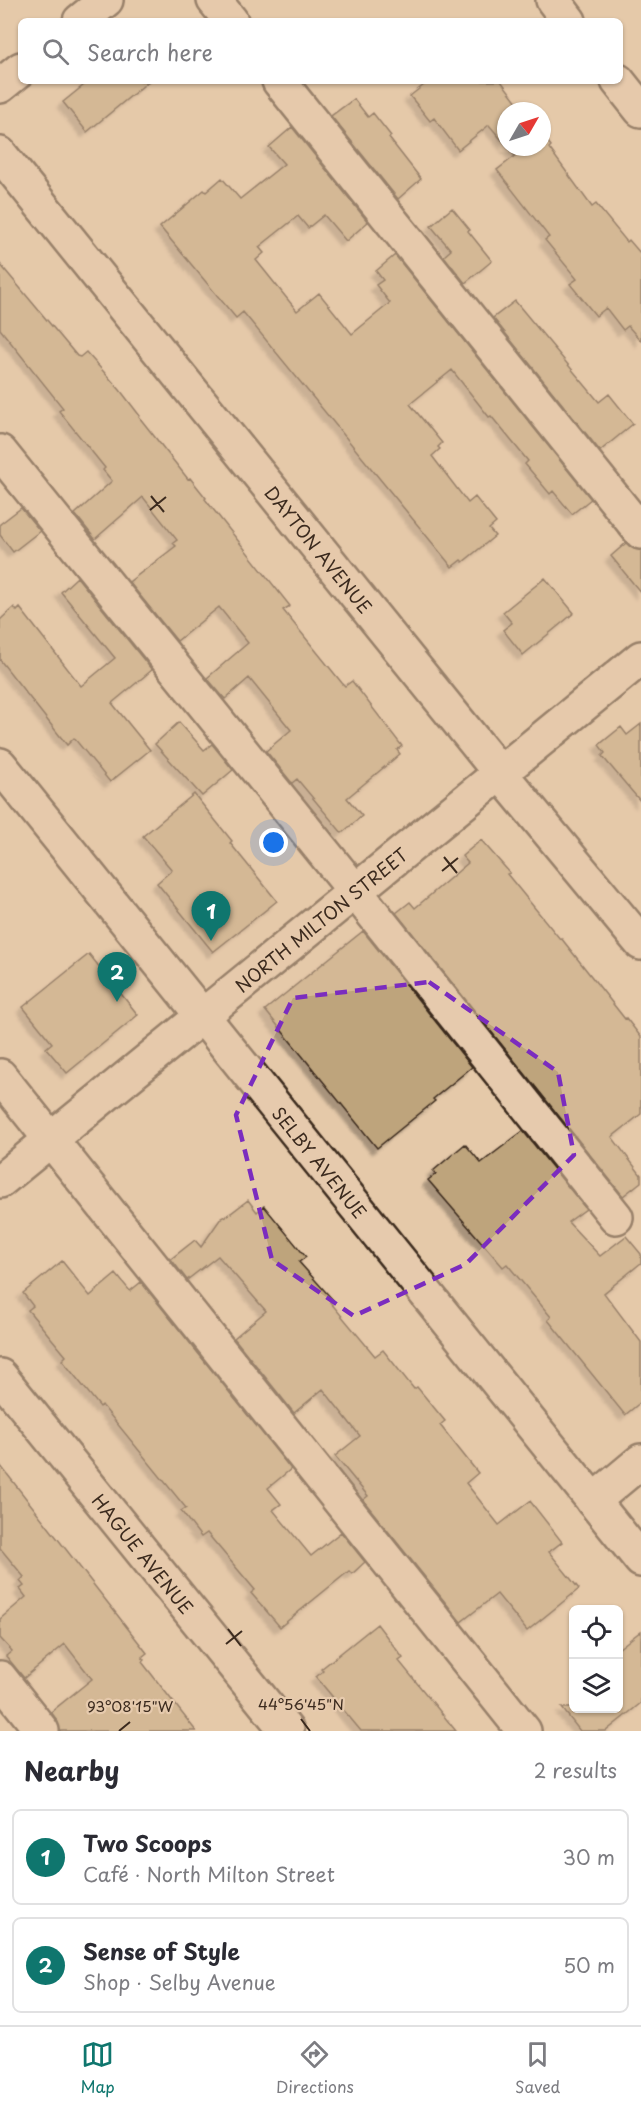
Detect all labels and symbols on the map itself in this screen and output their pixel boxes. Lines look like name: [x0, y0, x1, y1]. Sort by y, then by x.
north arrow: [497, 102, 551, 156]
street label: DAYTON AVENUE: [259, 480, 379, 619]
your location: [259, 828, 288, 857]
street label: NORTH MILTON STREET: [229, 841, 413, 998]
pin: 1: [192, 892, 230, 941]
pin: 2: [98, 952, 136, 1002]
street label: SELBY AVENUE: [267, 1100, 374, 1224]
street label: HAGUE AVENUE: [86, 1487, 200, 1619]
text: 44°56'45"N: [258, 1692, 344, 1715]
text: 93°08'15"W: [87, 1694, 174, 1717]

